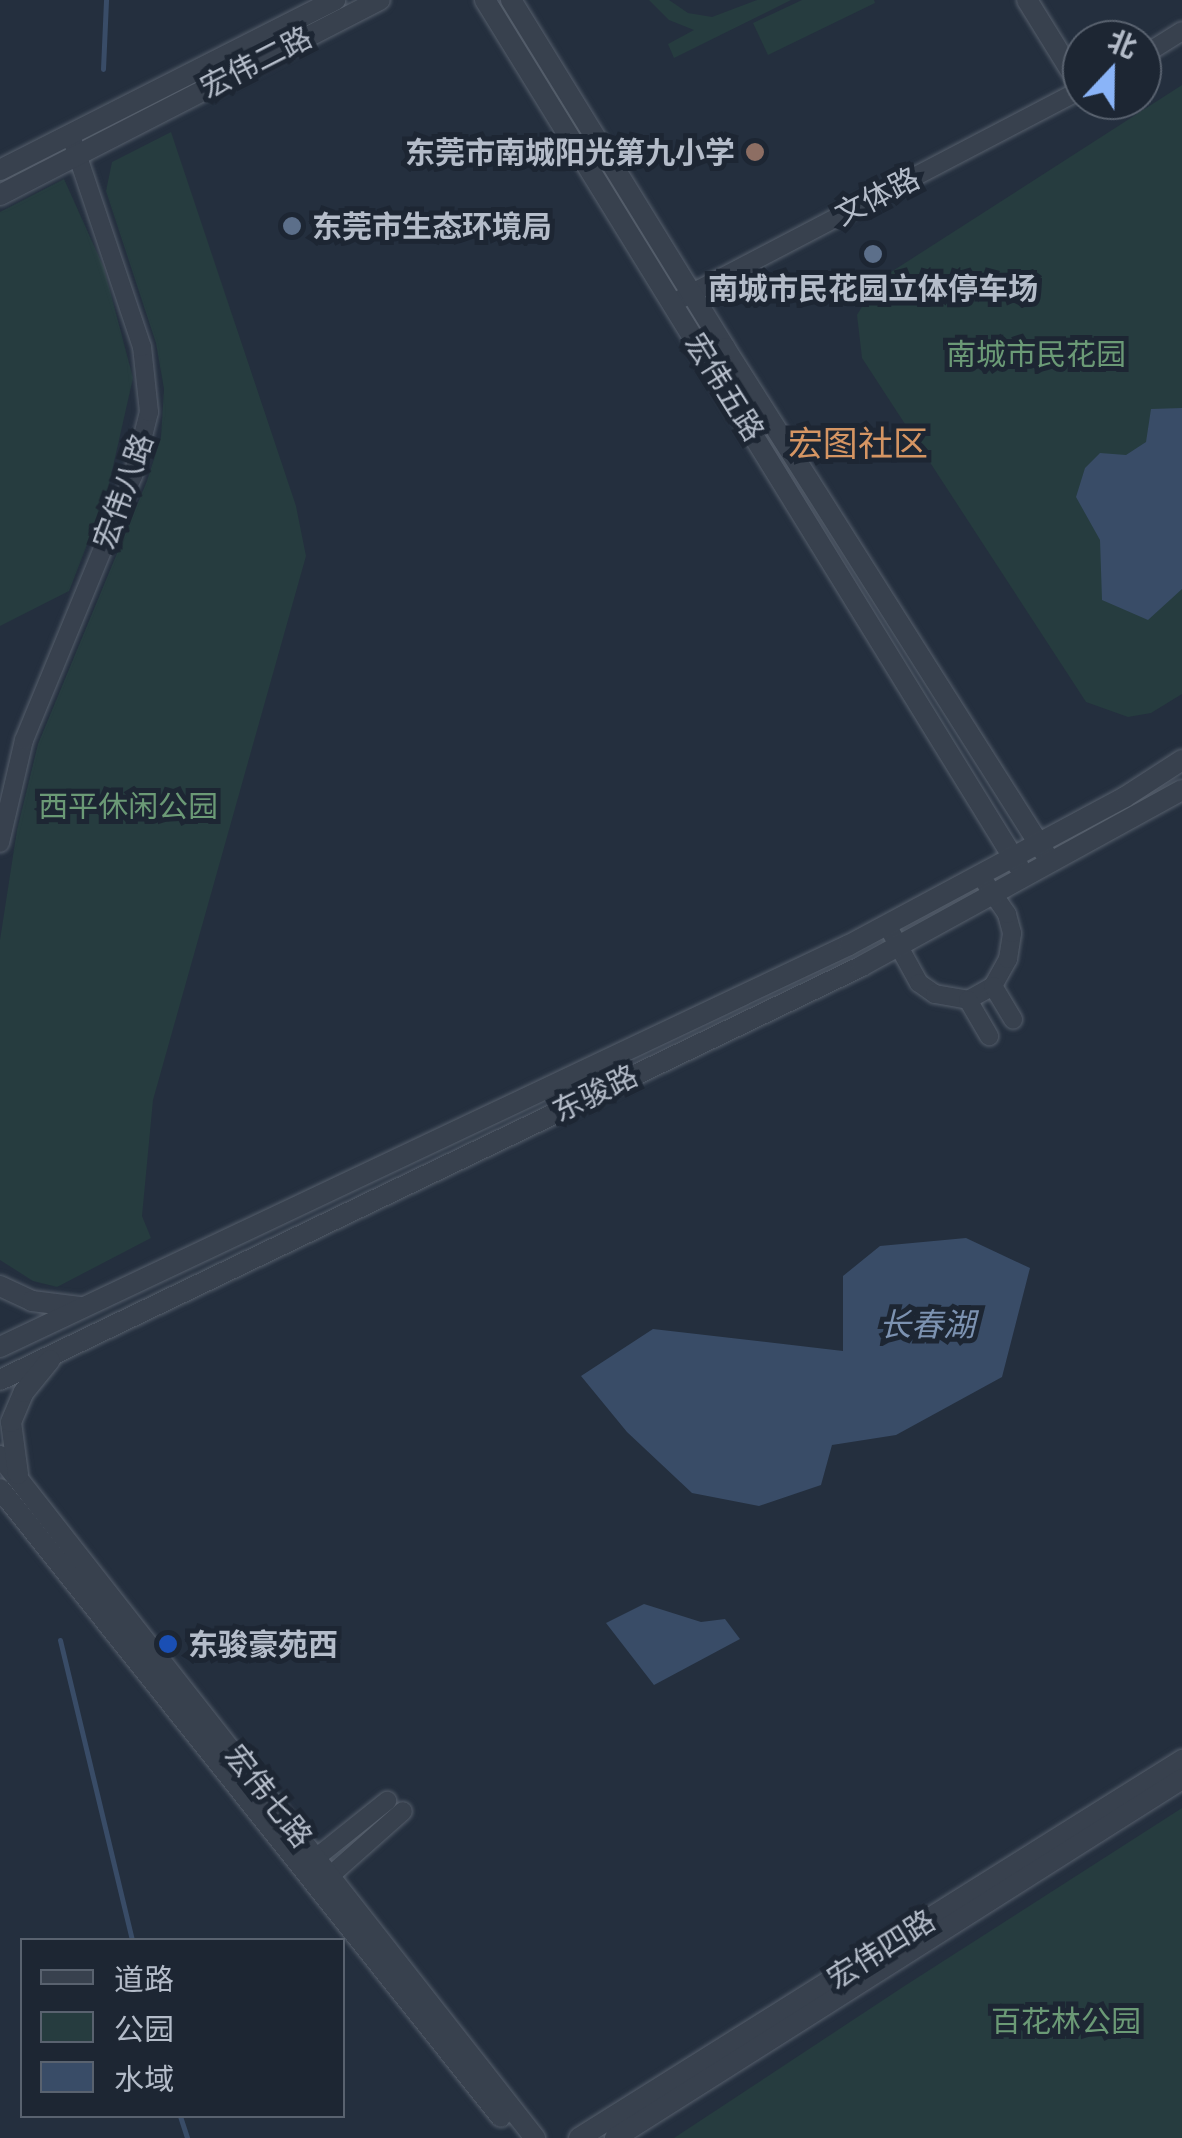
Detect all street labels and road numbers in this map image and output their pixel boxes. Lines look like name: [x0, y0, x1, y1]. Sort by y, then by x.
street label: 宏伟二路: [194, 19, 318, 105]
street label: 文体路: [829, 160, 925, 232]
street label: 宏伟五路: [678, 327, 772, 447]
street label: 宏伟八路: [86, 428, 160, 554]
street label: 东骏路: [547, 1057, 643, 1129]
street label: 宏伟七路: [218, 1738, 320, 1854]
street label: 宏伟四路: [821, 1902, 941, 1996]

